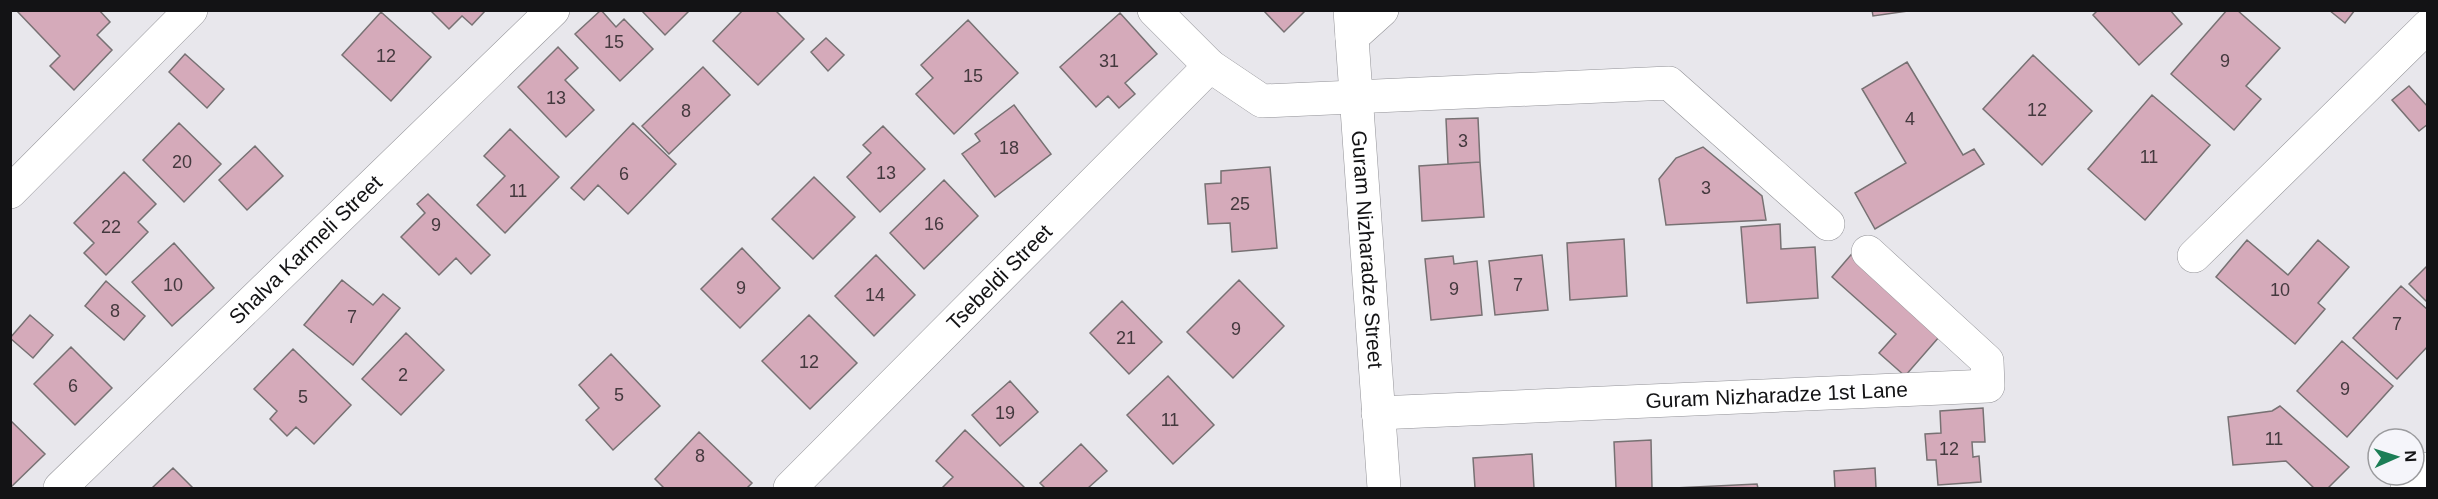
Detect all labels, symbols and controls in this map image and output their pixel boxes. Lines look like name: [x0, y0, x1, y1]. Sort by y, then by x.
house number: 15: [604, 32, 624, 52]
house number: 12: [376, 46, 396, 66]
house number: 31: [1099, 51, 1119, 71]
house number: 9: [2220, 51, 2230, 71]
house number: 15: [963, 66, 983, 86]
house number: 13: [546, 88, 566, 108]
house number: 12: [2027, 100, 2047, 120]
house number: 8: [681, 101, 691, 121]
house number: 4: [1905, 109, 1915, 129]
street label: Guram Nizharadze Street: [1348, 130, 1387, 369]
house number: 3: [1458, 131, 1468, 151]
house number: 18: [999, 138, 1019, 158]
house number: 11: [2140, 147, 2158, 167]
house number: 20: [172, 152, 192, 172]
house number: 13: [876, 163, 896, 183]
house number: 6: [619, 164, 629, 184]
street label: Shalva Karmeli Street: [224, 170, 386, 329]
house number: 3: [1701, 178, 1711, 198]
house number: 11: [509, 181, 527, 201]
house number: 25: [1230, 194, 1250, 214]
house number: 16: [924, 214, 944, 234]
house number: 9: [431, 215, 441, 235]
house number: 22: [101, 217, 121, 237]
street label: Tsebeldi Street: [942, 220, 1056, 335]
house number: 10: [163, 275, 183, 295]
house number: 7: [1513, 275, 1523, 295]
house number: 9: [736, 278, 746, 298]
house number: 9: [1449, 279, 1459, 299]
house number: 10: [2270, 280, 2290, 300]
house number: 14: [865, 285, 885, 305]
house number: 8: [110, 301, 120, 321]
house number: 7: [347, 307, 357, 327]
house number: 7: [2392, 314, 2402, 334]
house number: 9: [1231, 319, 1241, 339]
house number: 21: [1116, 328, 1136, 348]
house number: 12: [799, 352, 819, 372]
house number: 2: [398, 365, 408, 385]
house number: 6: [68, 376, 78, 396]
street label: Guram Nizharadze 1st Lane: [1645, 378, 1908, 412]
house number: 9: [2340, 379, 2350, 399]
house number: 5: [614, 385, 624, 405]
house number: 5: [298, 387, 308, 407]
house number: 19: [995, 403, 1015, 423]
house number: 11: [1161, 410, 1179, 430]
north arrow: [2366, 427, 2426, 487]
house number: 11: [2265, 429, 2283, 449]
house number: 12: [1939, 439, 1959, 459]
house number: 8: [695, 446, 705, 466]
text: N: [2402, 450, 2419, 462]

